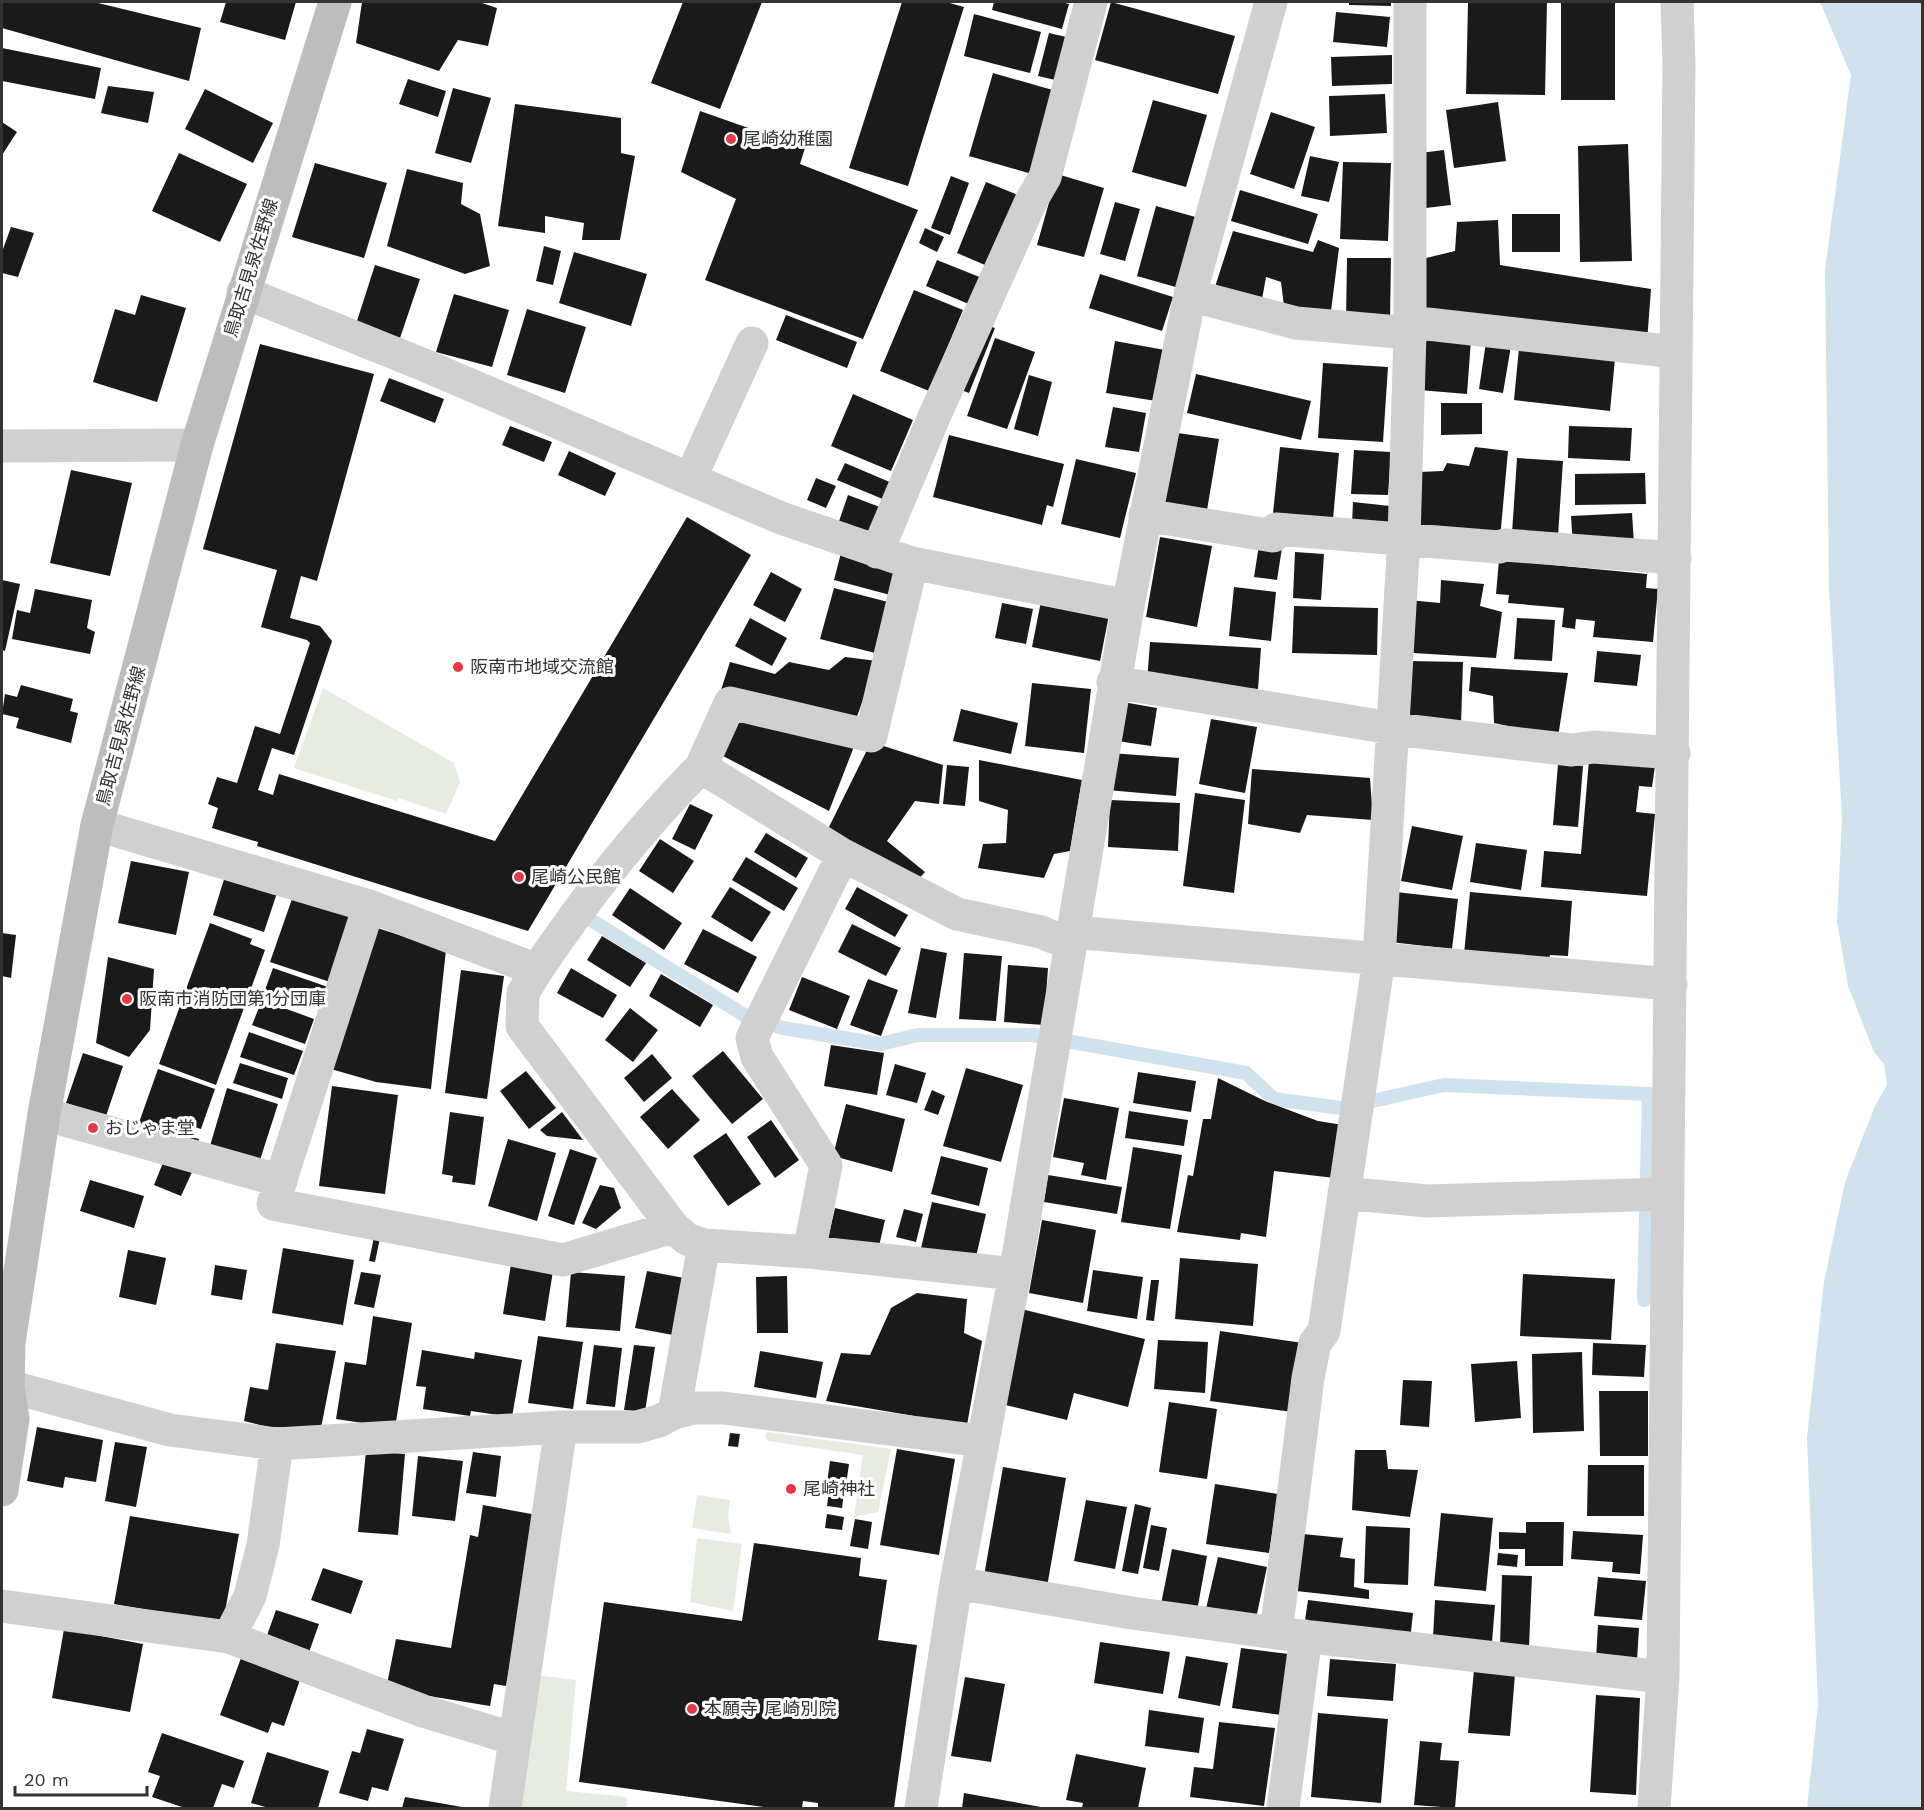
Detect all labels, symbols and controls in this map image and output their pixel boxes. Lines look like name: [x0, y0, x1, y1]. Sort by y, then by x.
place label: 尾崎幼稚園: [743, 128, 833, 149]
marker: 尾崎幼稚園: [724, 132, 738, 146]
street label: 鳥取吉見泉佐野線: [219, 196, 282, 340]
place label: 阪南市地域交流館: [470, 656, 614, 677]
marker: 阪南市地域交流館: [451, 660, 465, 674]
street label: 鳥取吉見泉佐野線: [92, 664, 149, 808]
place label: 尾崎公民館: [531, 866, 621, 887]
marker: 尾崎公民館: [512, 870, 526, 884]
place label: 阪南市消防団第1分団庫: [139, 988, 326, 1009]
marker: 阪南市消防団第1分団庫: [120, 992, 134, 1006]
place label: おじゃま堂: [105, 1117, 195, 1138]
marker: おじゃま堂: [86, 1121, 100, 1135]
place label: 尾崎神社: [803, 1478, 875, 1499]
marker: 尾崎神社: [784, 1482, 798, 1496]
place label: 本願寺 尾崎別院: [704, 1698, 836, 1719]
marker: 本願寺 尾崎別院: [685, 1702, 699, 1716]
scale bar: [15, 1759, 147, 1797]
text: 20 m: [24, 1769, 69, 1790]

